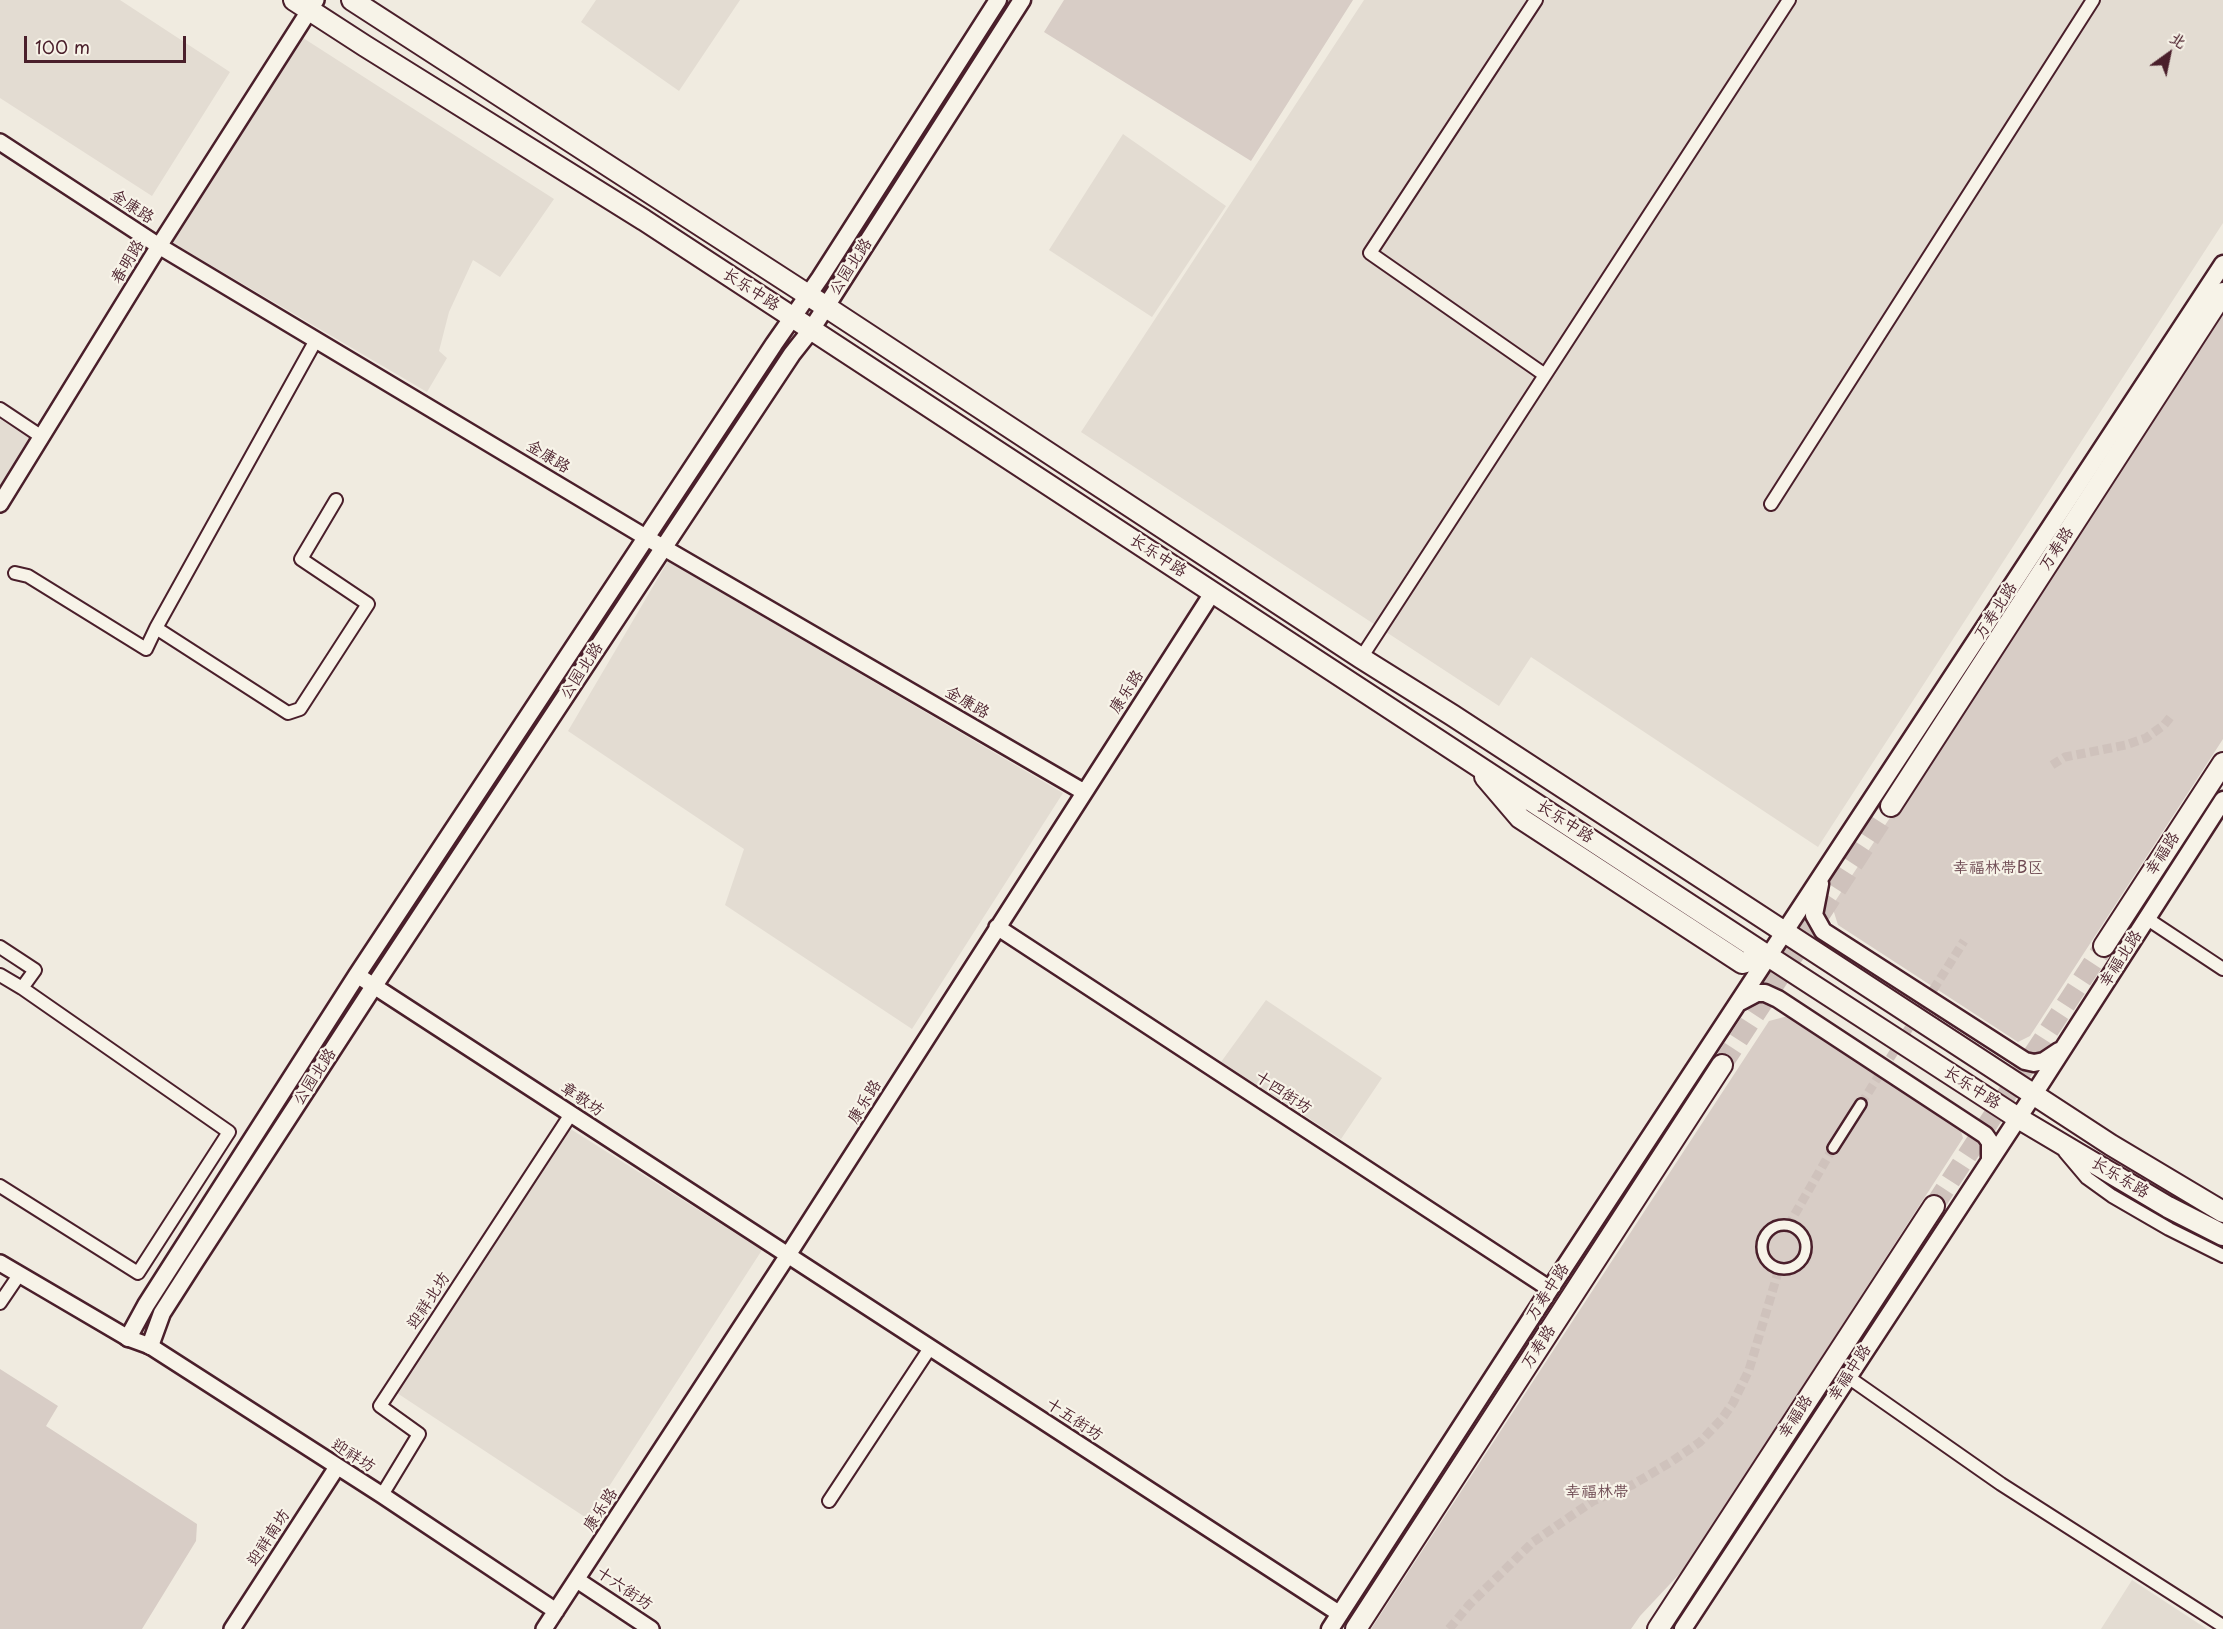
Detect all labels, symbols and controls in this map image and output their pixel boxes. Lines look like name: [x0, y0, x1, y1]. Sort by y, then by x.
scale bar: [27, 24, 189, 62]
north arrow: [2139, 24, 2199, 84]
text: 北: [2166, 24, 2192, 53]
text: 100 m: [35, 33, 90, 60]
street label: 金康路: [107, 186, 157, 228]
street label: 公园北路: [826, 235, 876, 299]
street label: 春明路: [107, 236, 149, 288]
street label: 长乐中路: [719, 265, 783, 315]
street label: 金康路: [522, 436, 574, 478]
street label: 万寿路: [2036, 524, 2078, 574]
street label: 长乐中路: [1126, 531, 1190, 581]
street label: 万寿北路: [1971, 579, 2021, 643]
street label: 公园北路: [557, 639, 607, 703]
street label: 康乐路: [1106, 667, 1148, 717]
street label: 金康路: [941, 683, 993, 723]
street label: 长乐中路: [1533, 797, 1597, 847]
street label: 幸福路: [2142, 829, 2184, 879]
park label: 幸福林带B区: [1953, 859, 2043, 879]
street label: 幸福北路: [2096, 927, 2146, 991]
street label: 公园北路: [290, 1045, 340, 1109]
street label: 长乐中路: [1940, 1063, 2004, 1113]
street label: 十四街坊: [1251, 1068, 1315, 1118]
street label: 康乐路: [844, 1077, 886, 1127]
street label: 章敬坊: [557, 1079, 607, 1121]
street label: 长乐东路: [2088, 1153, 2152, 1203]
street label: 万寿中路: [1523, 1260, 1573, 1324]
street label: 迎祥北坊: [404, 1269, 454, 1333]
street label: 万寿路: [1518, 1322, 1560, 1372]
street label: 幸福中路: [1825, 1341, 1875, 1405]
street label: 幸福路: [1775, 1392, 1817, 1442]
street label: 十五街坊: [1042, 1395, 1106, 1445]
street label: 迎祥坊: [328, 1435, 378, 1477]
park label: 幸福林带: [1565, 1483, 1629, 1503]
street label: 康乐路: [580, 1485, 622, 1535]
street label: 迎祥南坊: [244, 1506, 294, 1570]
street label: 十六街坊: [592, 1563, 656, 1615]

